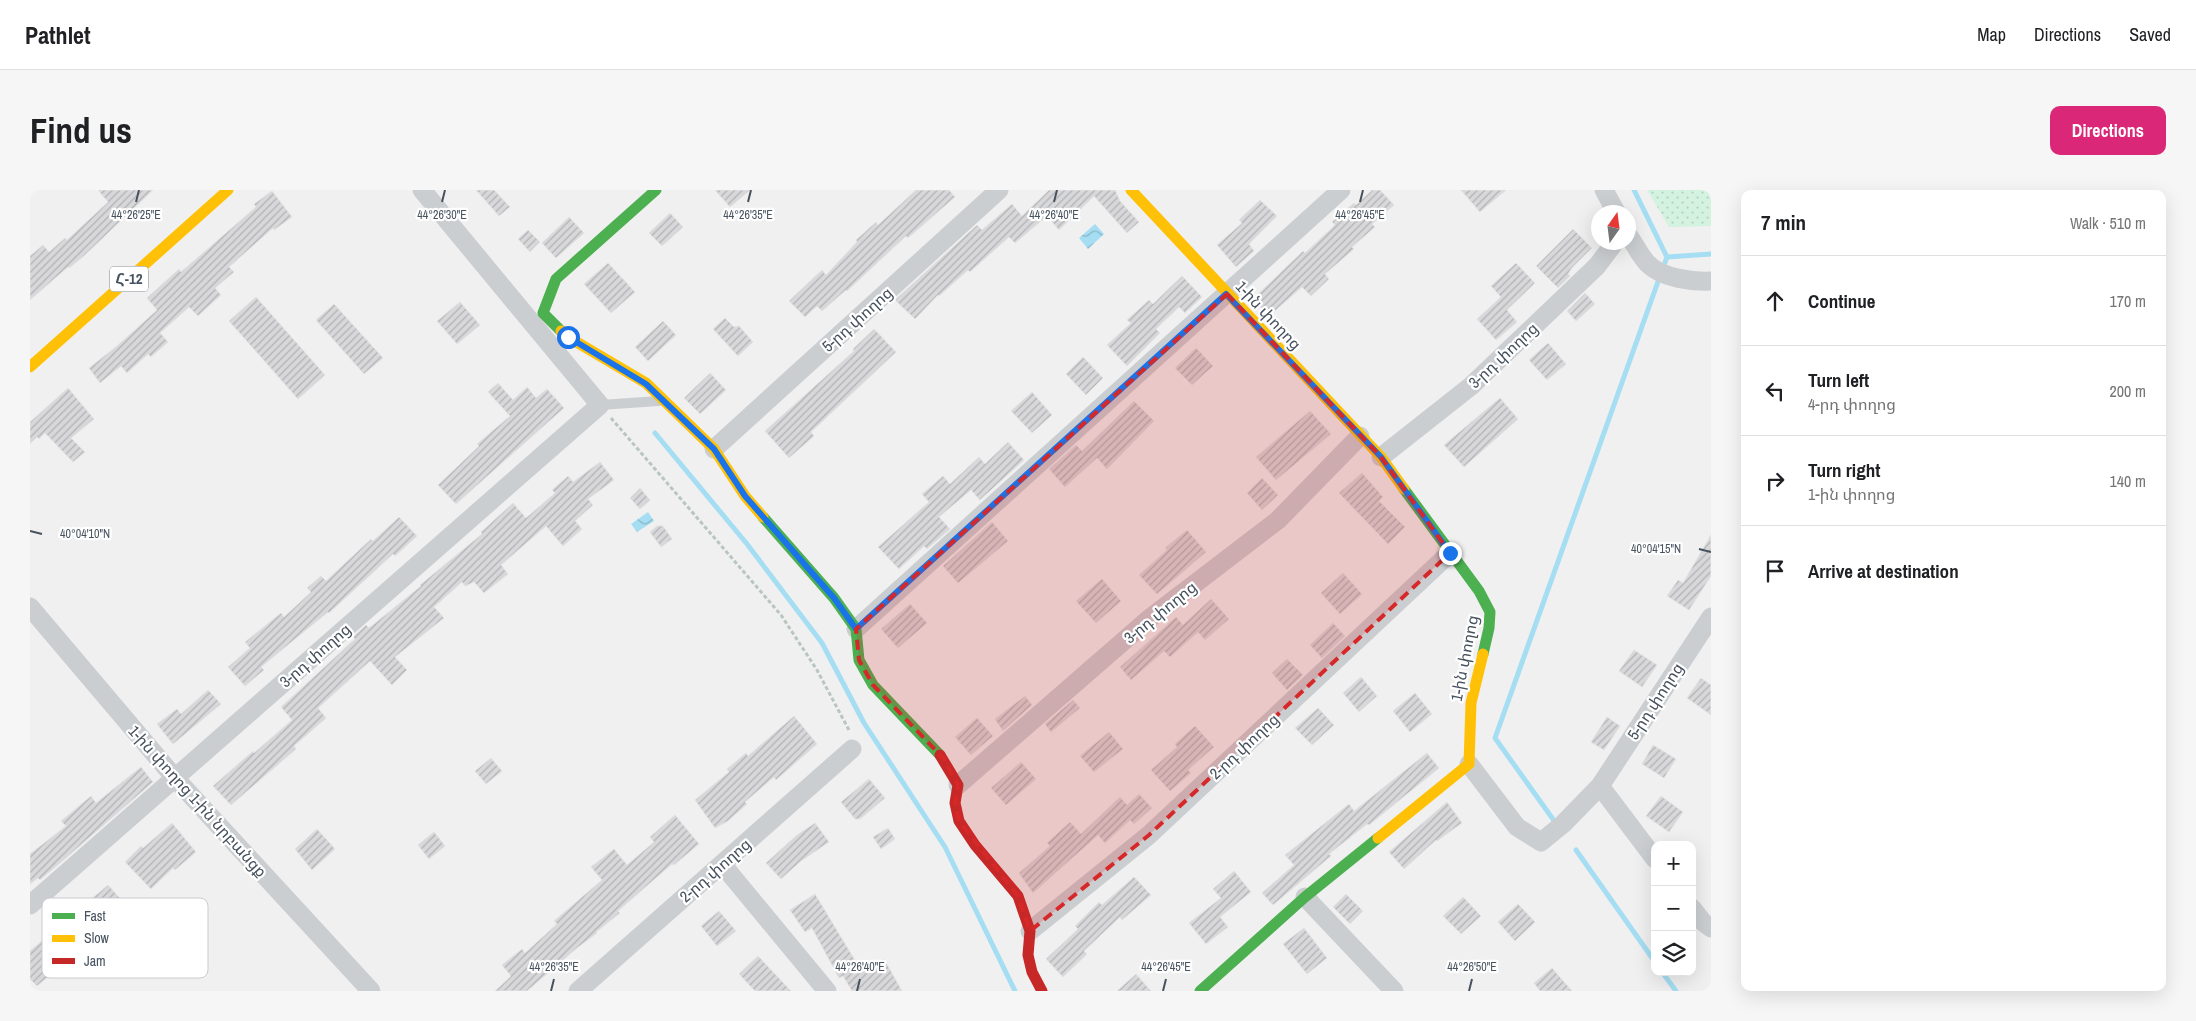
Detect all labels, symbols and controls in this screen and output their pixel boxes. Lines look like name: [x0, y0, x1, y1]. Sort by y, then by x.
text: Pathlet: [25, 19, 91, 51]
text: Map: [1977, 22, 2006, 47]
text: Directions: [2034, 22, 2101, 47]
text: Saved: [2129, 22, 2171, 47]
button: Directions: [2050, 106, 2166, 155]
text: Find us: [30, 107, 132, 154]
north arrow: [1591, 205, 1636, 250]
text: 44°26'25"E: [111, 207, 161, 223]
text: 44°26'30"E: [417, 207, 467, 223]
text: 44°26'35"E: [723, 207, 773, 223]
text: 44°26'40"E: [1029, 207, 1079, 223]
text: 44°26'45"E: [1335, 207, 1385, 223]
text: 7 min: [1761, 208, 1806, 237]
text: Walk · 510 m: [2070, 212, 2146, 234]
road number: Հ-12: [110, 266, 148, 292]
street label: 1-ին փողոց: [1231, 276, 1307, 354]
street label: 5-րդ փողոց: [817, 281, 897, 357]
icon: ahead: [1761, 287, 1789, 315]
text: Continue: [1808, 288, 1876, 314]
text: 170 m: [2110, 290, 2146, 312]
street label: 3-րդ փողոց: [1463, 317, 1543, 393]
route start: [557, 326, 580, 349]
text: Turn left: [1808, 367, 1869, 393]
icon: left: [1761, 377, 1789, 405]
text: 200 m: [2110, 380, 2146, 402]
text: 4-րդ փողոց: [1808, 393, 1896, 415]
text: Turn right: [1808, 457, 1880, 483]
icon: right: [1761, 467, 1789, 495]
text: 140 m: [2110, 470, 2146, 492]
text: 1-ին փողոց: [1808, 483, 1895, 505]
text: 40°04'10"N: [60, 526, 110, 542]
text: 40°04'15"N: [1631, 541, 1681, 557]
route end: [1439, 542, 1462, 565]
icon: arrive: [1761, 557, 1789, 585]
text: Arrive at destination: [1808, 558, 1959, 584]
street label: 3-րդ փողոց: [1119, 576, 1201, 648]
street label: 1-ին փողոց: [1445, 613, 1483, 703]
street label: 3-րդ փողոց: [275, 618, 355, 692]
street label: 5-րդ փողոց: [1622, 658, 1688, 744]
street label: 2-րդ փողոց: [1204, 708, 1284, 784]
street label: 1-ին փողոց 1-ին նրբանցք: [124, 720, 272, 882]
street label: 2-րդ փողոց: [675, 833, 755, 907]
map controls: [1651, 841, 1696, 976]
button: +: [1651, 841, 1696, 886]
button: −: [1651, 886, 1696, 931]
legend: [42, 898, 208, 978]
text: Fast: [84, 907, 106, 925]
text: Slow: [84, 929, 110, 947]
button: layers: [1651, 931, 1696, 976]
text: Jam: [84, 952, 106, 970]
text: 44°26'35"E: [529, 959, 579, 975]
text: 44°26'40"E: [835, 959, 885, 975]
text: 44°26'45"E: [1141, 959, 1191, 975]
text: 44°26'50"E: [1447, 959, 1497, 975]

